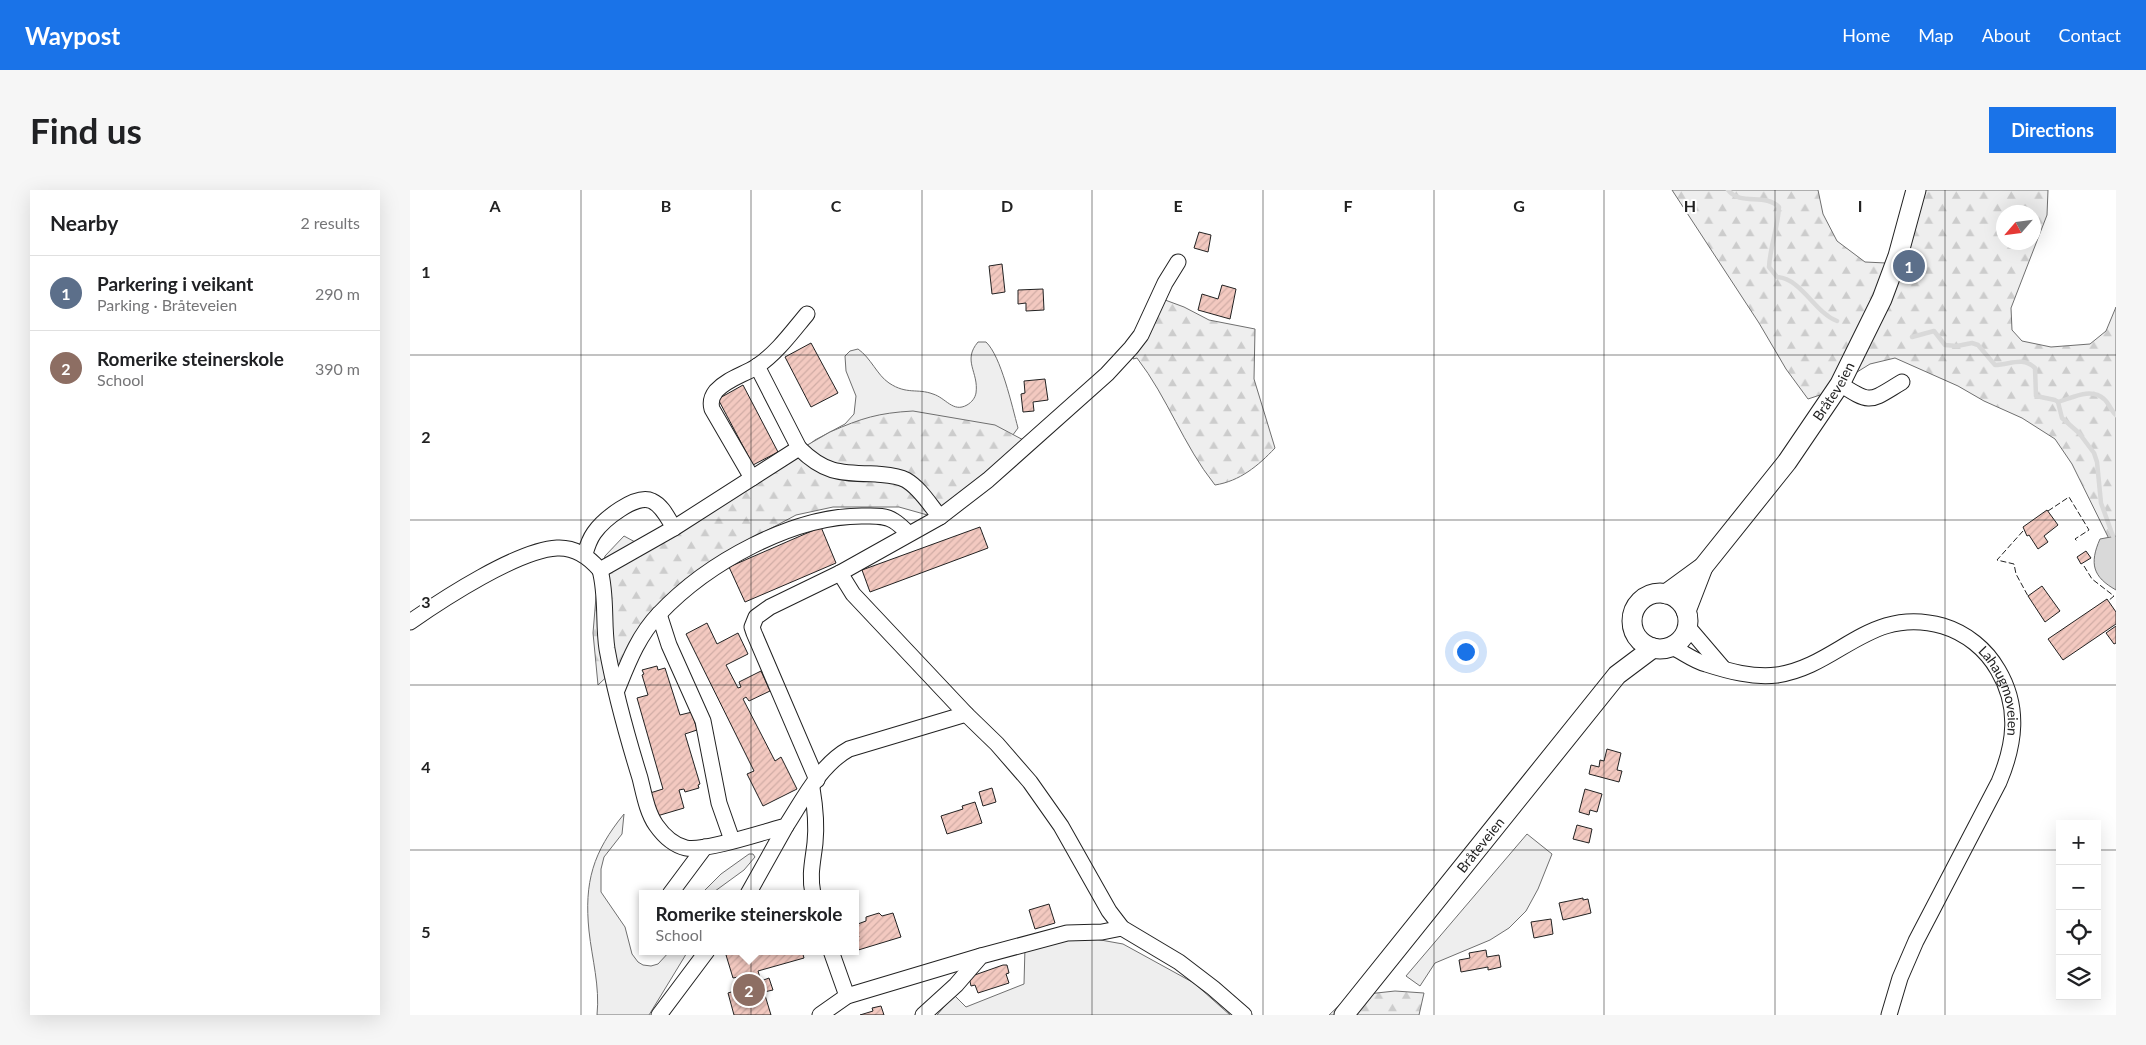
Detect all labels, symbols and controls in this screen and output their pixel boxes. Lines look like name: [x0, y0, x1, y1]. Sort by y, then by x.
text: Waypost: [25, 21, 120, 50]
text: Home: [1842, 24, 1890, 46]
text: Map: [1918, 24, 1954, 46]
text: About: [1982, 24, 2031, 46]
text: Contact: [2059, 24, 2121, 46]
button: Directions: [1989, 107, 2116, 153]
text: Find us: [30, 109, 142, 151]
text: A: [488, 196, 501, 215]
text: B: [661, 196, 671, 215]
text: C: [831, 196, 842, 215]
text: D: [1001, 196, 1013, 215]
text: E: [1173, 196, 1183, 215]
text: F: [1343, 196, 1353, 215]
text: G: [1513, 196, 1525, 215]
text: H: [1684, 196, 1696, 215]
text: I: [1858, 196, 1862, 215]
north arrow: [1996, 205, 2041, 250]
text: Nearby: [50, 210, 118, 235]
text: 2 results: [300, 213, 360, 232]
pin: 1: [1893, 247, 1925, 285]
text: 1: [421, 262, 431, 281]
text: Parkering i veikant: [97, 272, 253, 295]
text: 1: [61, 284, 71, 303]
text: 290 m: [315, 284, 360, 303]
text: Parking · Bråteveien: [97, 295, 237, 314]
text: Romerike steinerskole: [97, 347, 284, 370]
text: 2: [61, 359, 71, 378]
text: 390 m: [315, 359, 360, 378]
street label: Bråteveien: [1809, 359, 1858, 424]
text: School: [97, 370, 144, 389]
text: 2: [421, 427, 431, 446]
text: 3: [421, 592, 431, 611]
your location: [1453, 639, 1479, 665]
street label: Lahaugmoveien: [1975, 642, 2022, 737]
text: 4: [421, 757, 431, 776]
street label: Bråteveien: [1453, 814, 1507, 876]
map controls: [2056, 820, 2101, 1000]
button: +: [2056, 820, 2101, 865]
button: −: [2056, 865, 2101, 910]
popup: [639, 890, 859, 955]
text: Romerike steinerskole: [656, 902, 842, 925]
button: locate: [2056, 910, 2101, 955]
text: 5: [421, 922, 431, 941]
text: School: [656, 925, 703, 944]
button: layers: [2056, 955, 2101, 1000]
pin: 2: [733, 971, 765, 1009]

